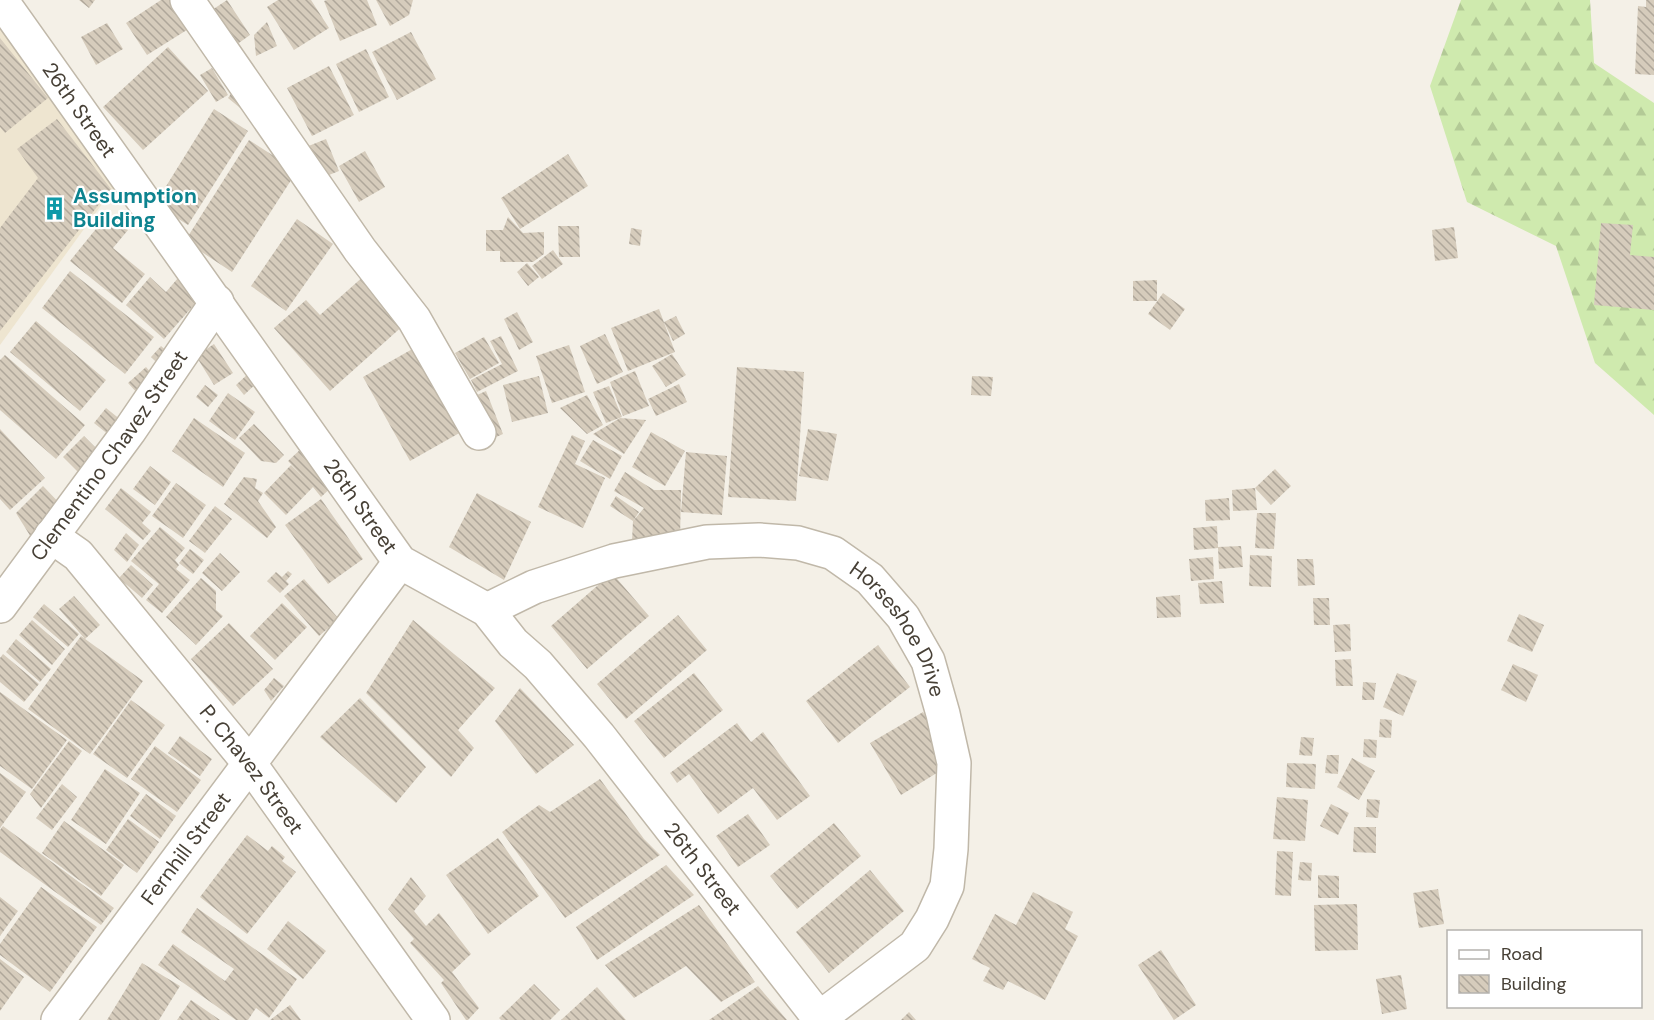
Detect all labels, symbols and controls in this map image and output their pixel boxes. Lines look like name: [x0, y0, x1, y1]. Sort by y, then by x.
street label: 26th Street: [36, 57, 123, 163]
place label: Assumption Building: [73, 182, 197, 234]
building icon: Assumption Building: [42, 195, 68, 221]
street label: Clementino Chavez Street: [24, 345, 194, 567]
street label: 26th Street: [317, 453, 404, 560]
street label: Horseshoe Drive: [844, 555, 951, 700]
street label: P. Chavez Street: [193, 699, 310, 840]
street label: Fernhill Street: [135, 786, 237, 911]
street label: 26th Street: [658, 817, 748, 921]
legend: [1447, 930, 1642, 1008]
text: Road: [1501, 942, 1543, 966]
text: Building: [1501, 972, 1566, 996]

